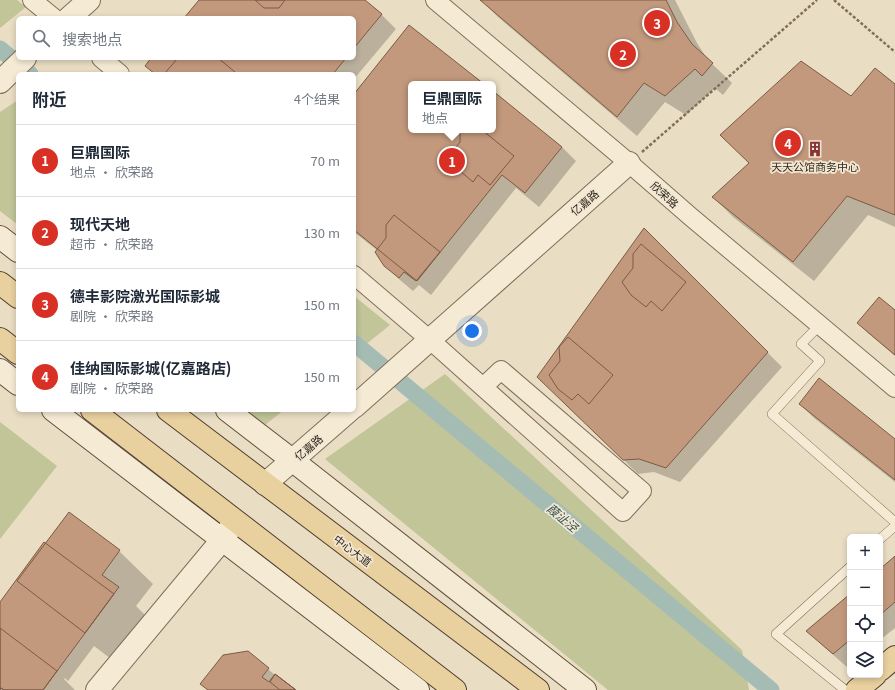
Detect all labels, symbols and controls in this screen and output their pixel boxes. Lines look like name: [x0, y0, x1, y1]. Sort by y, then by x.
pin: 3: [644, 8, 670, 38]
search box: [16, 16, 356, 60]
icon: search: [30, 27, 52, 49]
text: 搜索地点: [62, 28, 122, 49]
pin: 2: [610, 39, 636, 69]
popup: [408, 81, 496, 133]
text: 附近: [32, 86, 66, 111]
text: 巨鼎国际: [422, 87, 482, 108]
text: 4个结果: [294, 89, 340, 108]
text: 地点: [422, 108, 448, 127]
pin: 4: [775, 128, 801, 158]
building icon: 天天公馆商务中心: [806, 140, 824, 158]
text: 巨鼎国际: [70, 141, 130, 162]
pin: 1: [439, 146, 465, 176]
text: 1: [41, 151, 49, 170]
text: 70 m: [311, 151, 340, 170]
place label: 天天公馆商务中心: [771, 158, 859, 174]
text: 地点 · 欣荣路: [70, 162, 154, 181]
street label: 欣荣路: [647, 177, 683, 211]
street label: 亿嘉路: [566, 185, 602, 219]
text: 现代天地: [70, 213, 130, 234]
text: 2: [41, 223, 49, 242]
text: 130 m: [303, 223, 340, 242]
text: 超市 · 欣荣路: [70, 234, 154, 253]
text: 德丰影院激光国际影城: [70, 285, 220, 306]
text: 3: [41, 295, 49, 314]
text: 150 m: [303, 295, 340, 314]
text: 剧院 · 欣荣路: [70, 306, 154, 325]
your location: [462, 321, 482, 341]
text: 佳纳国际影城(亿嘉路店): [70, 357, 231, 378]
text: 4: [41, 367, 49, 386]
text: 150 m: [303, 367, 340, 386]
text: 剧院 · 欣荣路: [70, 378, 154, 397]
street label: 亿嘉路: [290, 430, 326, 464]
water label: 葭沚泾: [544, 499, 583, 536]
street label: 中心大道: [331, 530, 375, 570]
map controls: [847, 534, 883, 678]
button: +: [847, 534, 883, 570]
button: −: [847, 570, 883, 606]
button: locate: [847, 606, 883, 642]
button: layers: [847, 642, 883, 678]

